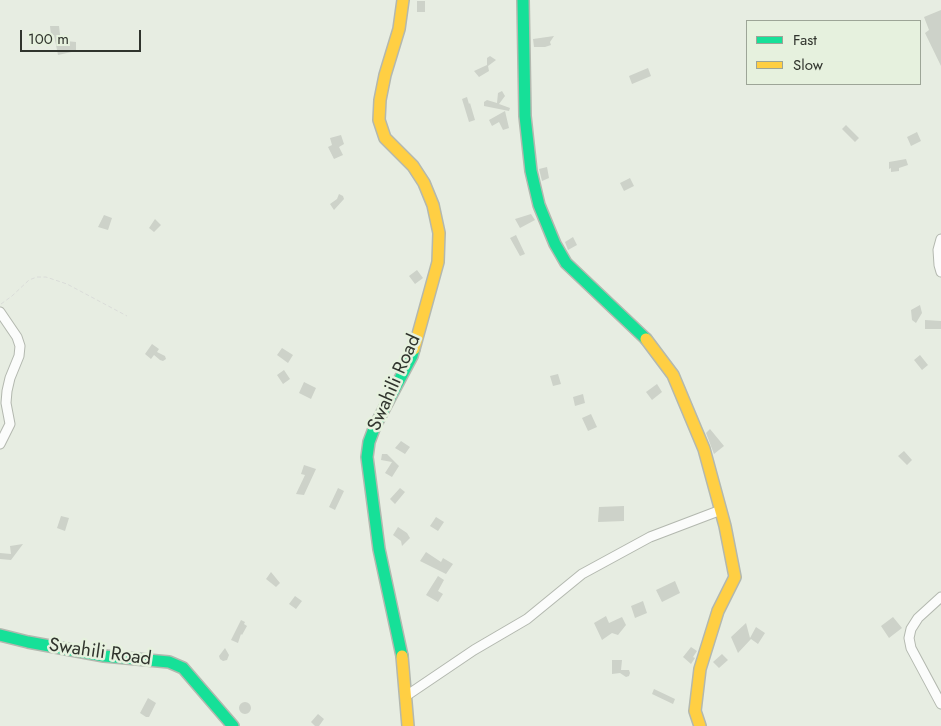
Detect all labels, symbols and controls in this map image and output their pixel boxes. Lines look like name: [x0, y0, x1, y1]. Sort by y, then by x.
scale bar: [22, 20, 144, 52]
legend: [746, 20, 921, 85]
text: 100 m: [28, 28, 69, 50]
text: Fast: [793, 29, 817, 51]
text: Slow: [793, 54, 823, 76]
street label: Swahili Road: [364, 331, 426, 435]
street label: Swahili Road: [47, 635, 153, 671]

